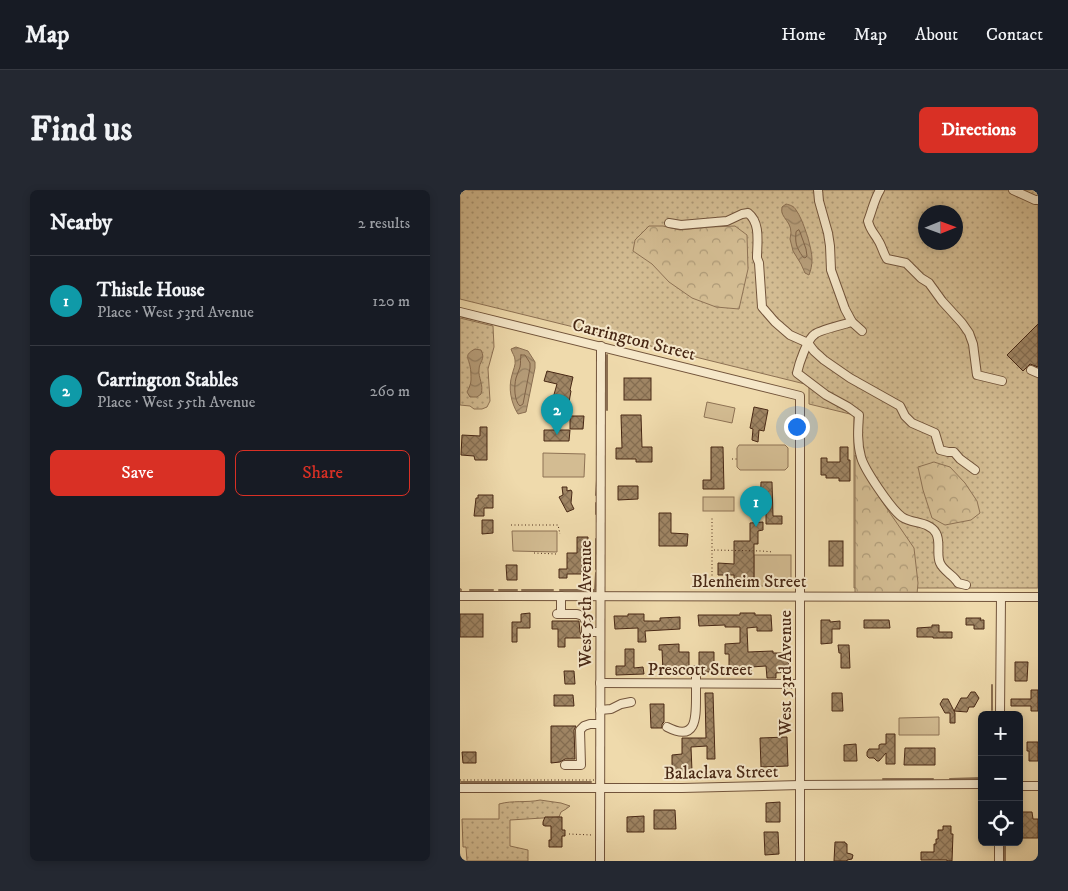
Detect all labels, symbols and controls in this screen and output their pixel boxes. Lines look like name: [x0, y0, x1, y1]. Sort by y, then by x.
text: Map: [25, 20, 69, 50]
text: Home: [781, 24, 826, 46]
text: Map: [854, 24, 887, 46]
text: About: [915, 24, 958, 46]
text: Contact: [986, 24, 1043, 46]
button: Directions: [919, 107, 1038, 153]
text: Find us: [30, 108, 132, 152]
north arrow: [918, 205, 963, 250]
text: Nearby: [50, 210, 112, 236]
text: 2 results: [358, 213, 410, 233]
text: Thistle House: [97, 279, 205, 302]
text: 1: [63, 291, 69, 311]
text: 120 m: [372, 291, 410, 311]
text: Place · West 53rd Avenue: [97, 302, 254, 322]
street label: Carrington Street: [570, 314, 698, 366]
text: Carrington Stables: [97, 369, 238, 392]
text: 2: [62, 381, 70, 401]
text: 260 m: [370, 381, 410, 401]
text: Place · West 55th Avenue: [97, 392, 255, 412]
pin: 2: [541, 394, 573, 435]
your location: [784, 414, 810, 440]
button: Save: [50, 450, 225, 496]
button: Share: [235, 450, 410, 496]
pin: 1: [740, 486, 772, 527]
street label: West 55th Avenue: [575, 540, 597, 669]
street label: Blenheim Street: [692, 571, 807, 593]
street label: West 53rd Avenue: [775, 610, 797, 737]
street label: Prescott Street: [647, 659, 753, 681]
map controls: [978, 711, 1023, 846]
button: +: [978, 711, 1023, 756]
button: −: [978, 756, 1023, 801]
street label: Balaclava Street: [663, 761, 779, 785]
button: locate: [978, 801, 1023, 846]

